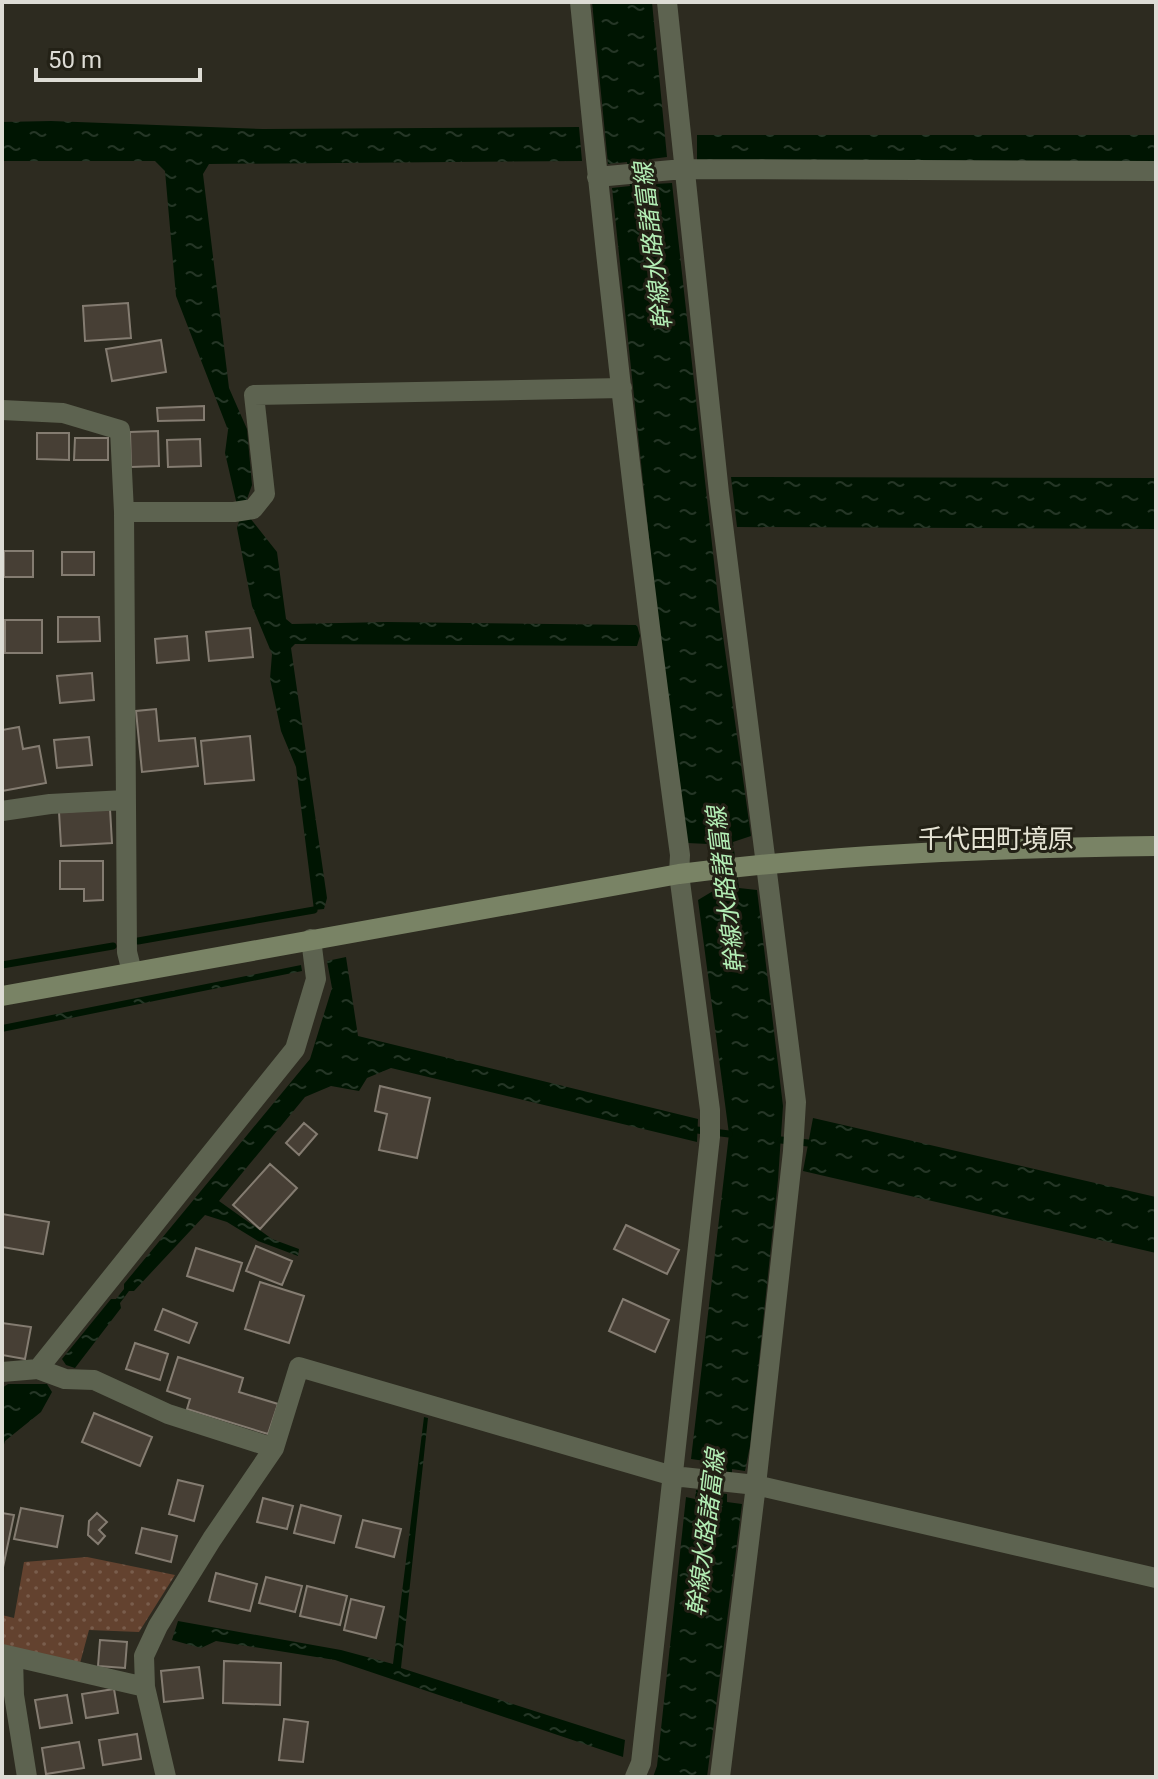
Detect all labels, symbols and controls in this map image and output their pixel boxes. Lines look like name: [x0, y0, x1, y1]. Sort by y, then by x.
scale bar: [36, 32, 200, 82]
text: 50 m: [48, 46, 102, 74]
water label: 幹線水路諸富線: [629, 158, 677, 331]
water label: 幹線水路諸富線: [702, 802, 750, 975]
district label: 千代田町境原: [918, 824, 1074, 854]
water label: 幹線水路諸富線: [682, 1445, 730, 1618]

